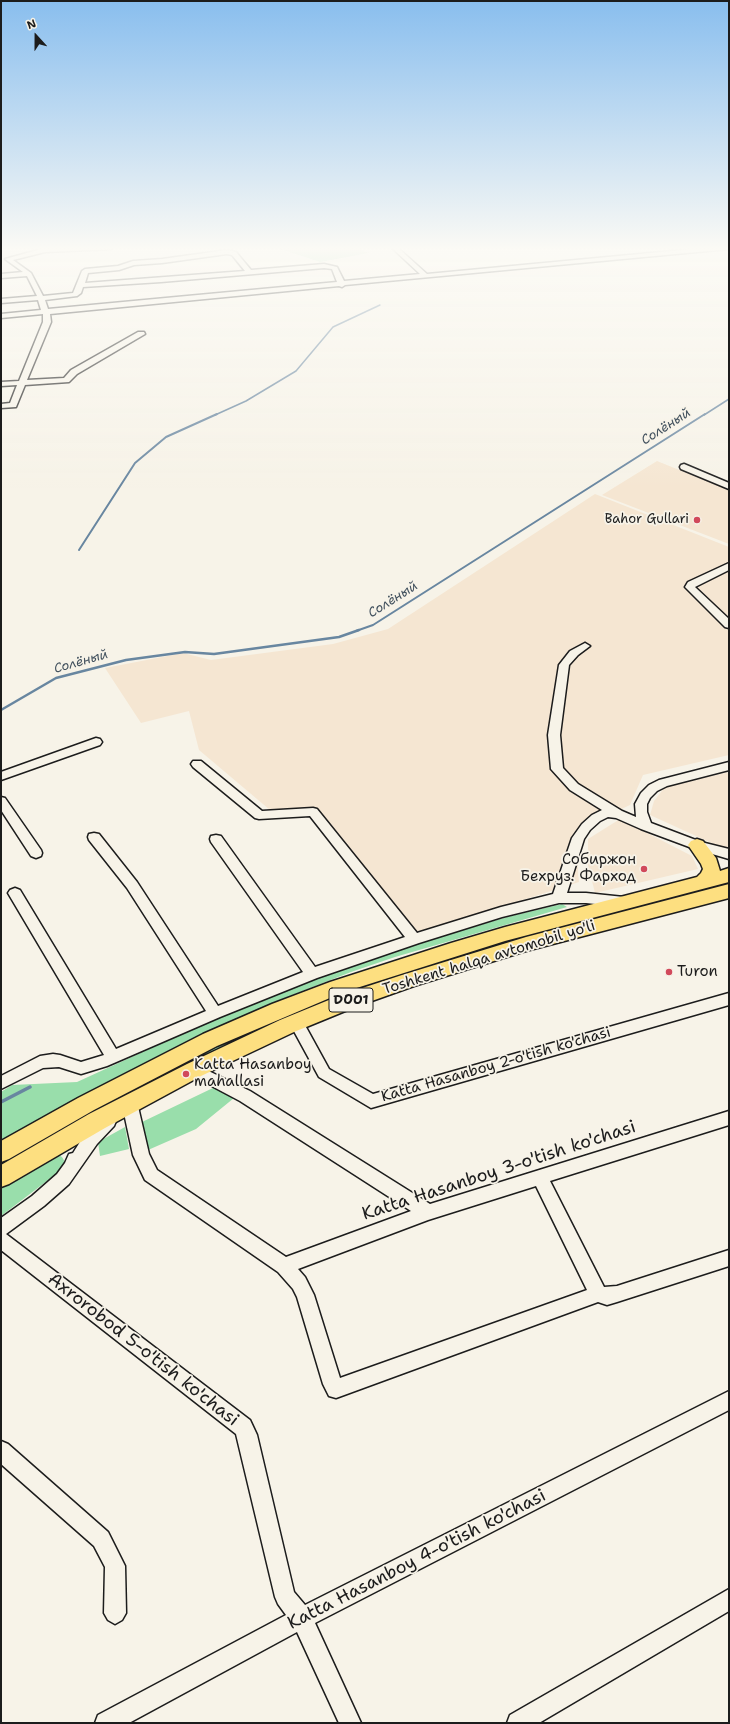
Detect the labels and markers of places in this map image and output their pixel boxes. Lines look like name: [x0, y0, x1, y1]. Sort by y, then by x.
place label: Bahor Gullari: [605, 512, 689, 528]
marker: Bahor Gullari: [692, 515, 702, 525]
place label: Собиржон Бехруз. Фарход: [520, 851, 636, 886]
marker: Собиржон Бехруз. Фарход: [639, 864, 649, 874]
place label: Turon: [677, 963, 718, 981]
marker: Turon: [664, 967, 674, 977]
place label: Katta Hasanboy mahallasi: [194, 1056, 312, 1091]
marker: Katta Hasanboy mahallasi: [181, 1069, 191, 1079]

